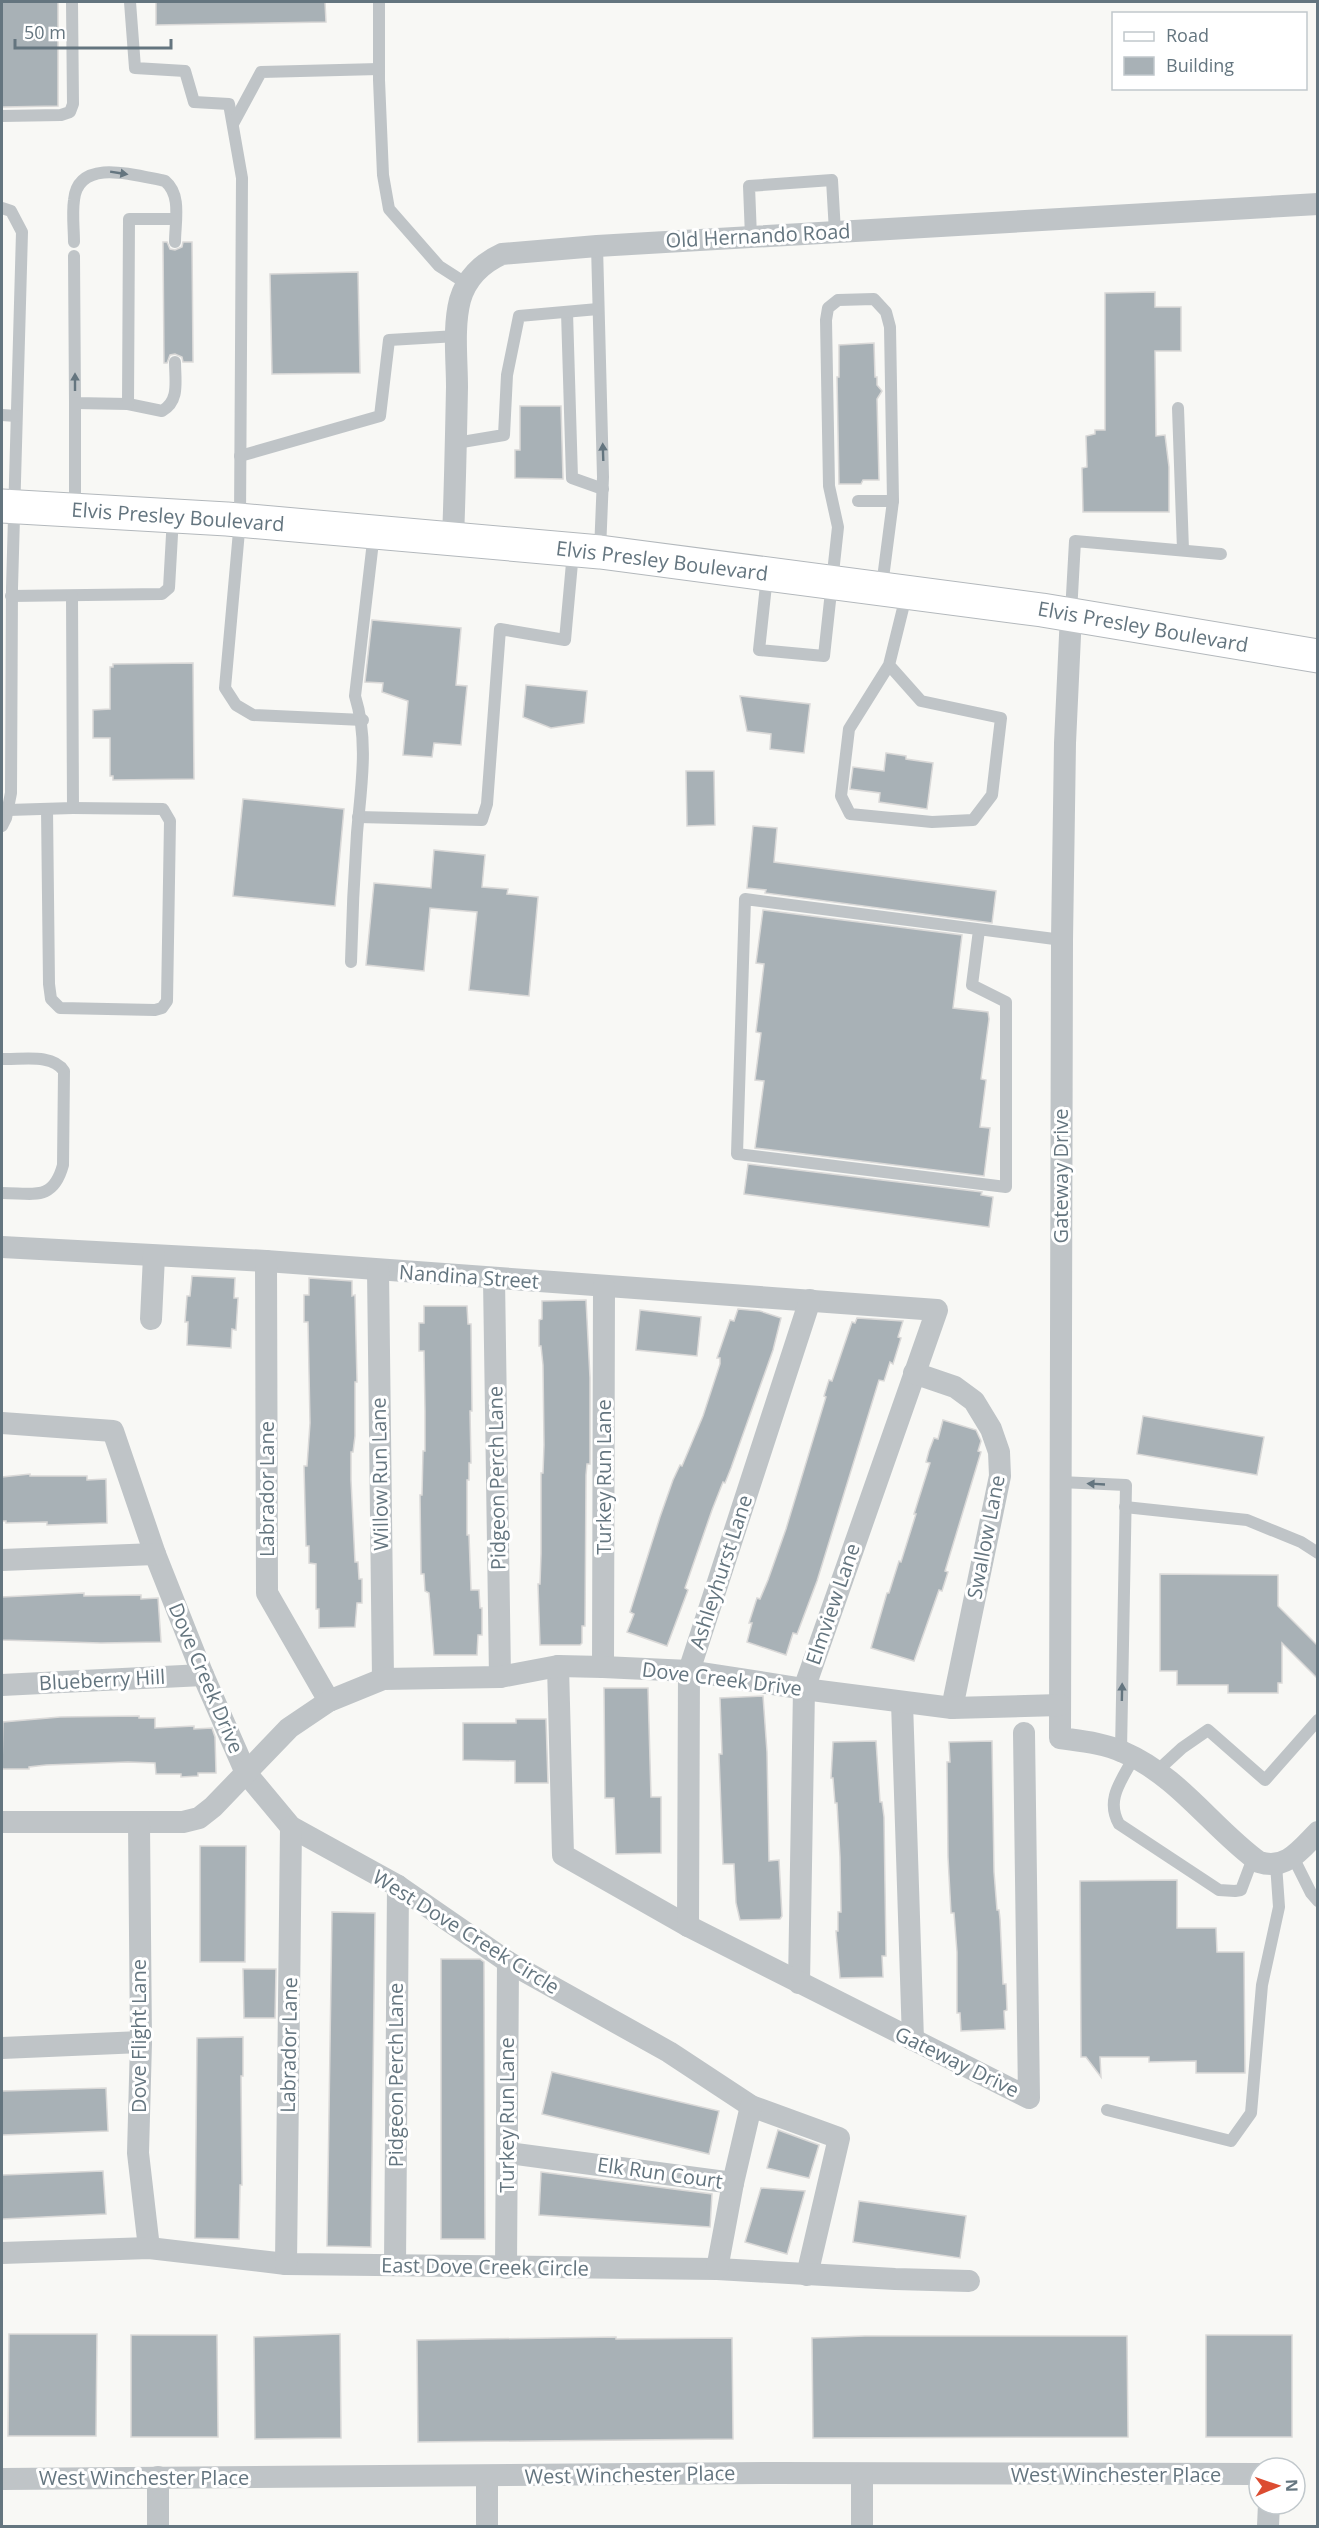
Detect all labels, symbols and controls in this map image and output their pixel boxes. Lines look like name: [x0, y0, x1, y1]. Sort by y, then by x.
scale bar: [15, 12, 171, 50]
legend: [1112, 12, 1307, 90]
text: 50 m: [24, 20, 66, 44]
text: Road: [1166, 23, 1209, 47]
text: Building: [1166, 53, 1234, 77]
one-way arrow: [110, 169, 129, 178]
street label: Old Hernando Road: [665, 217, 851, 254]
one-way arrow: [70, 372, 80, 391]
one-way arrow: [598, 443, 607, 462]
street label: Elvis Presley Boulevard: [71, 496, 285, 537]
street label: Elvis Presley Boulevard: [555, 534, 770, 587]
street label: Elvis Presley Boulevard: [1036, 595, 1251, 658]
street label: Gateway Drive: [1047, 1109, 1074, 1243]
street label: Nandina Street: [398, 1258, 540, 1295]
street label: Pidgeon Perch Lane: [481, 1386, 512, 1570]
street label: Willow Run Lane: [365, 1397, 394, 1551]
street label: Turkey Run Lane: [590, 1399, 617, 1555]
street label: Labrador Lane: [253, 1421, 280, 1557]
street label: Swallow Lane: [960, 1473, 1011, 1601]
one-way arrow: [1086, 1479, 1105, 1488]
street label: Ashleyhurst Lane: [683, 1491, 758, 1652]
street label: Elmview Lane: [799, 1540, 866, 1668]
street label: Dove Creek Drive: [163, 1598, 250, 1757]
street label: Dove Creek Drive: [641, 1655, 804, 1702]
street label: Blueberry Hill: [38, 1663, 166, 1696]
one-way arrow: [1117, 1683, 1127, 1702]
street label: West Dove Creek Circle: [368, 1863, 565, 2000]
street label: Dove Flight Lane: [125, 1959, 152, 2113]
street label: Labrador Lane: [274, 1977, 303, 2113]
street label: Pidgeon Perch Lane: [382, 1983, 409, 2167]
street label: Gateway Drive: [891, 2020, 1024, 2103]
street label: Turkey Run Lane: [493, 2037, 520, 2193]
street label: Elk Run Court: [596, 2150, 724, 2195]
street label: East Dove Creek Circle: [381, 2251, 589, 2282]
north arrow: [1247, 2456, 1307, 2516]
street label: West Winchester Place: [524, 2459, 736, 2490]
street label: West Winchester Place: [1011, 2461, 1221, 2488]
street label: West Winchester Place: [39, 2464, 249, 2491]
text: N: [1281, 2479, 1303, 2492]

